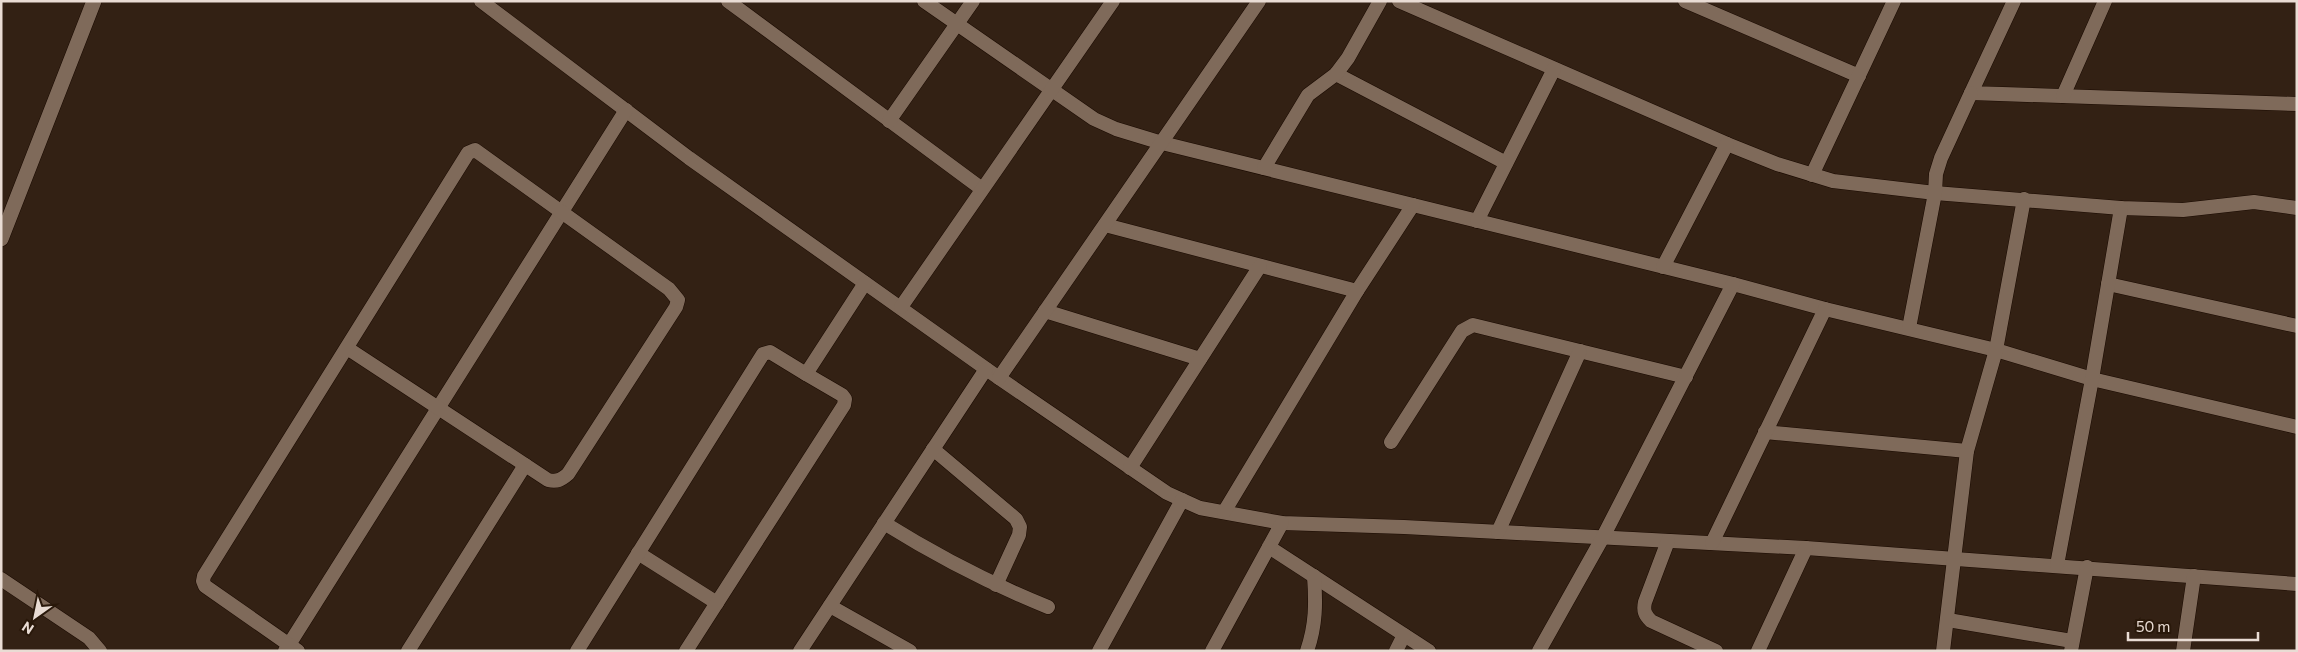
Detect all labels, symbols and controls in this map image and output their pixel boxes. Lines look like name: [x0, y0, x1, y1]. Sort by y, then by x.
north arrow: [10, 592, 60, 642]
scale bar: [2128, 610, 2258, 642]
text: 50 m: [2136, 617, 2170, 635]
text: N: [19, 618, 37, 638]

